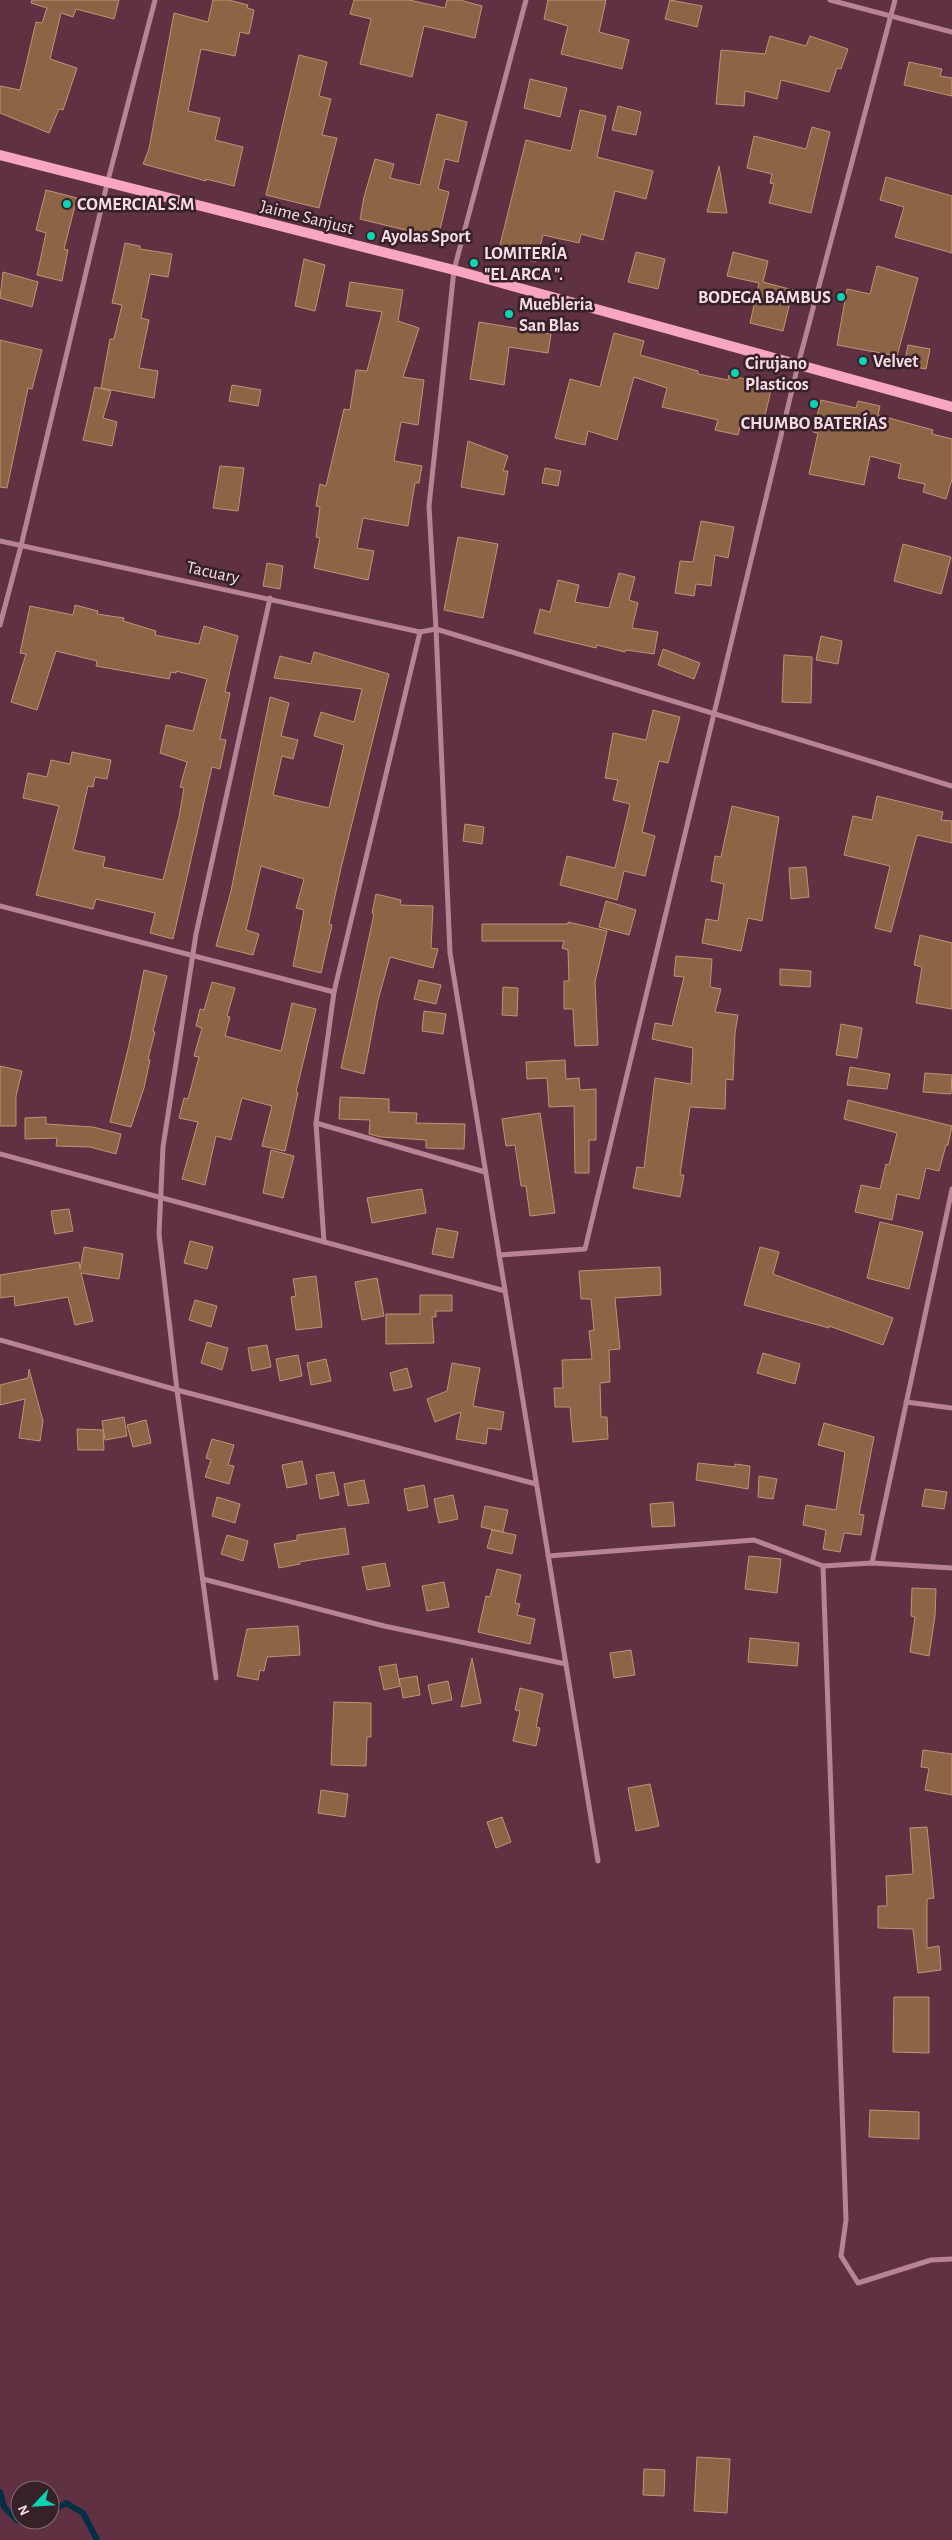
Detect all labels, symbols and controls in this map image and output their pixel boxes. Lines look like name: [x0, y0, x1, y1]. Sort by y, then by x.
place label: COMERCIAL S.M: [77, 196, 194, 214]
marker: COMERCIAL S.M: [61, 198, 73, 210]
street label: Jaime Sanjust: [258, 198, 355, 238]
place label: Ayolas Sport: [381, 228, 471, 246]
marker: Ayolas Sport: [365, 230, 377, 242]
place label: LOMITERÍA "EL ARCA ".: [484, 242, 567, 284]
marker: LOMITERÍA "EL ARCA ".: [468, 257, 480, 269]
place label: BODEGA BAMBUS: [698, 289, 831, 307]
marker: BODEGA BAMBUS: [835, 291, 847, 303]
place label: Muebleria San Blas: [519, 296, 593, 335]
marker: Muebleria San Blas: [503, 308, 515, 320]
place label: Velvet: [873, 353, 918, 371]
place label: Cirujano Plasticos: [745, 355, 809, 394]
marker: Velvet: [857, 355, 869, 367]
marker: Cirujano Plasticos: [729, 367, 741, 379]
marker: CHUMBO BATERÍAS: [808, 398, 820, 410]
place label: CHUMBO BATERÍAS: [741, 412, 887, 433]
street label: Tacuary: [185, 559, 241, 587]
north arrow: [10, 2480, 60, 2530]
text: N: [16, 2503, 33, 2517]

